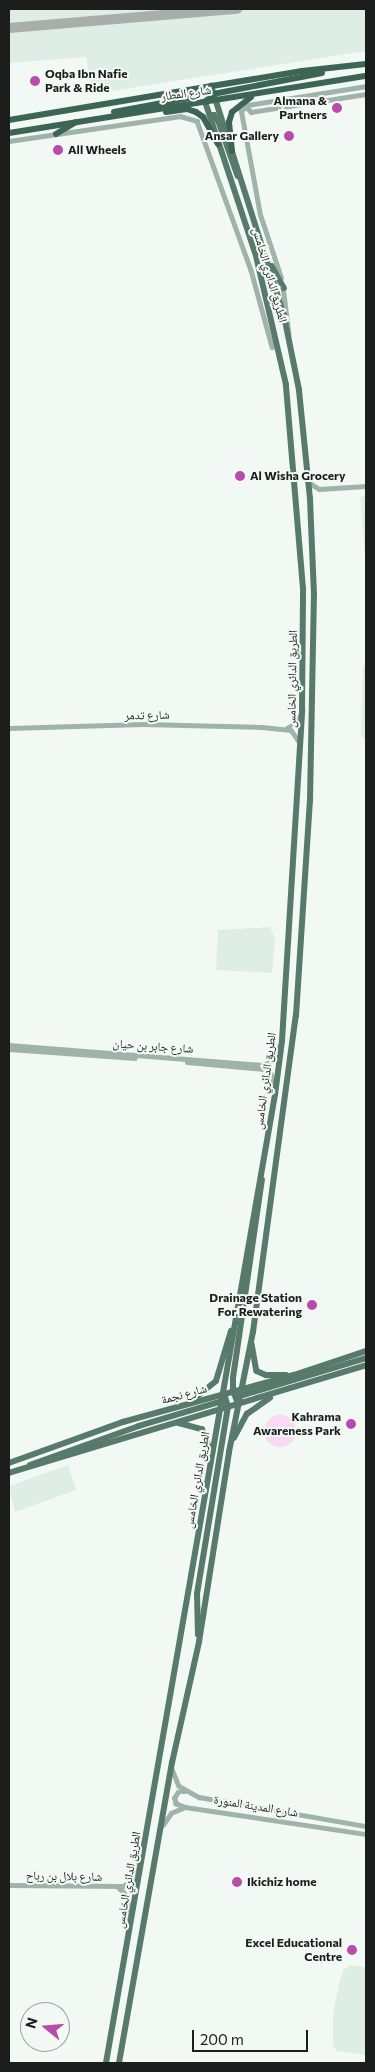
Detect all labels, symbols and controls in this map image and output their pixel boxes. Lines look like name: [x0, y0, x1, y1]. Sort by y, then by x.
place label: Oqba Ibn Nafie Park & Ride: [45, 67, 128, 95]
marker: Oqba Ibn Nafie Park & Ride: [29, 75, 41, 87]
street label: شارع المطار: [160, 82, 212, 104]
place label: Almana & Partners: [274, 94, 327, 122]
marker: Almana & Partners: [331, 102, 343, 114]
place label: Ansar Gallery: [205, 129, 279, 143]
marker: Ansar Gallery: [283, 130, 295, 142]
place label: All Wheels: [68, 143, 126, 157]
marker: All Wheels: [52, 144, 64, 156]
street label: الطريق الدائري الخامس: [250, 226, 290, 324]
place label: Al Wisha Grocery: [250, 469, 346, 483]
marker: Al Wisha Grocery: [234, 470, 246, 482]
street label: الطريق الدائري الخامس: [284, 630, 300, 728]
street label: شارع تدمر: [124, 707, 170, 723]
street label: الطريق الدائري الخامس: [251, 1032, 279, 1130]
street label: شارع جابر بن حيان: [112, 1036, 194, 1056]
place label: Drainage Station For Rewatering: [209, 1291, 302, 1319]
marker: Drainage Station For Rewatering: [306, 1299, 318, 1311]
street label: شارع نجمة: [160, 1381, 208, 1407]
place label: Kahrama Awareness Park: [253, 1410, 341, 1438]
marker: Kahrama Awareness Park: [345, 1418, 357, 1430]
street label: الطريق الدائري الخامس: [181, 1431, 213, 1529]
street label: شارع المدينة المنورة: [213, 1792, 299, 1820]
street label: الطريق الدائري الخامس: [112, 1831, 144, 1929]
street label: شارع بلال بن رباح: [26, 1868, 102, 1884]
place label: Ikichiz home: [247, 1875, 316, 1889]
marker: Ikichiz home: [231, 1876, 243, 1888]
place label: Excel Educational Centre: [245, 1936, 342, 1964]
marker: Excel Educational Centre: [346, 1944, 358, 1956]
north arrow: [20, 2002, 70, 2052]
text: N: [21, 2015, 41, 2030]
scale bar: [195, 2020, 311, 2052]
text: 200 m: [200, 2030, 244, 2048]

